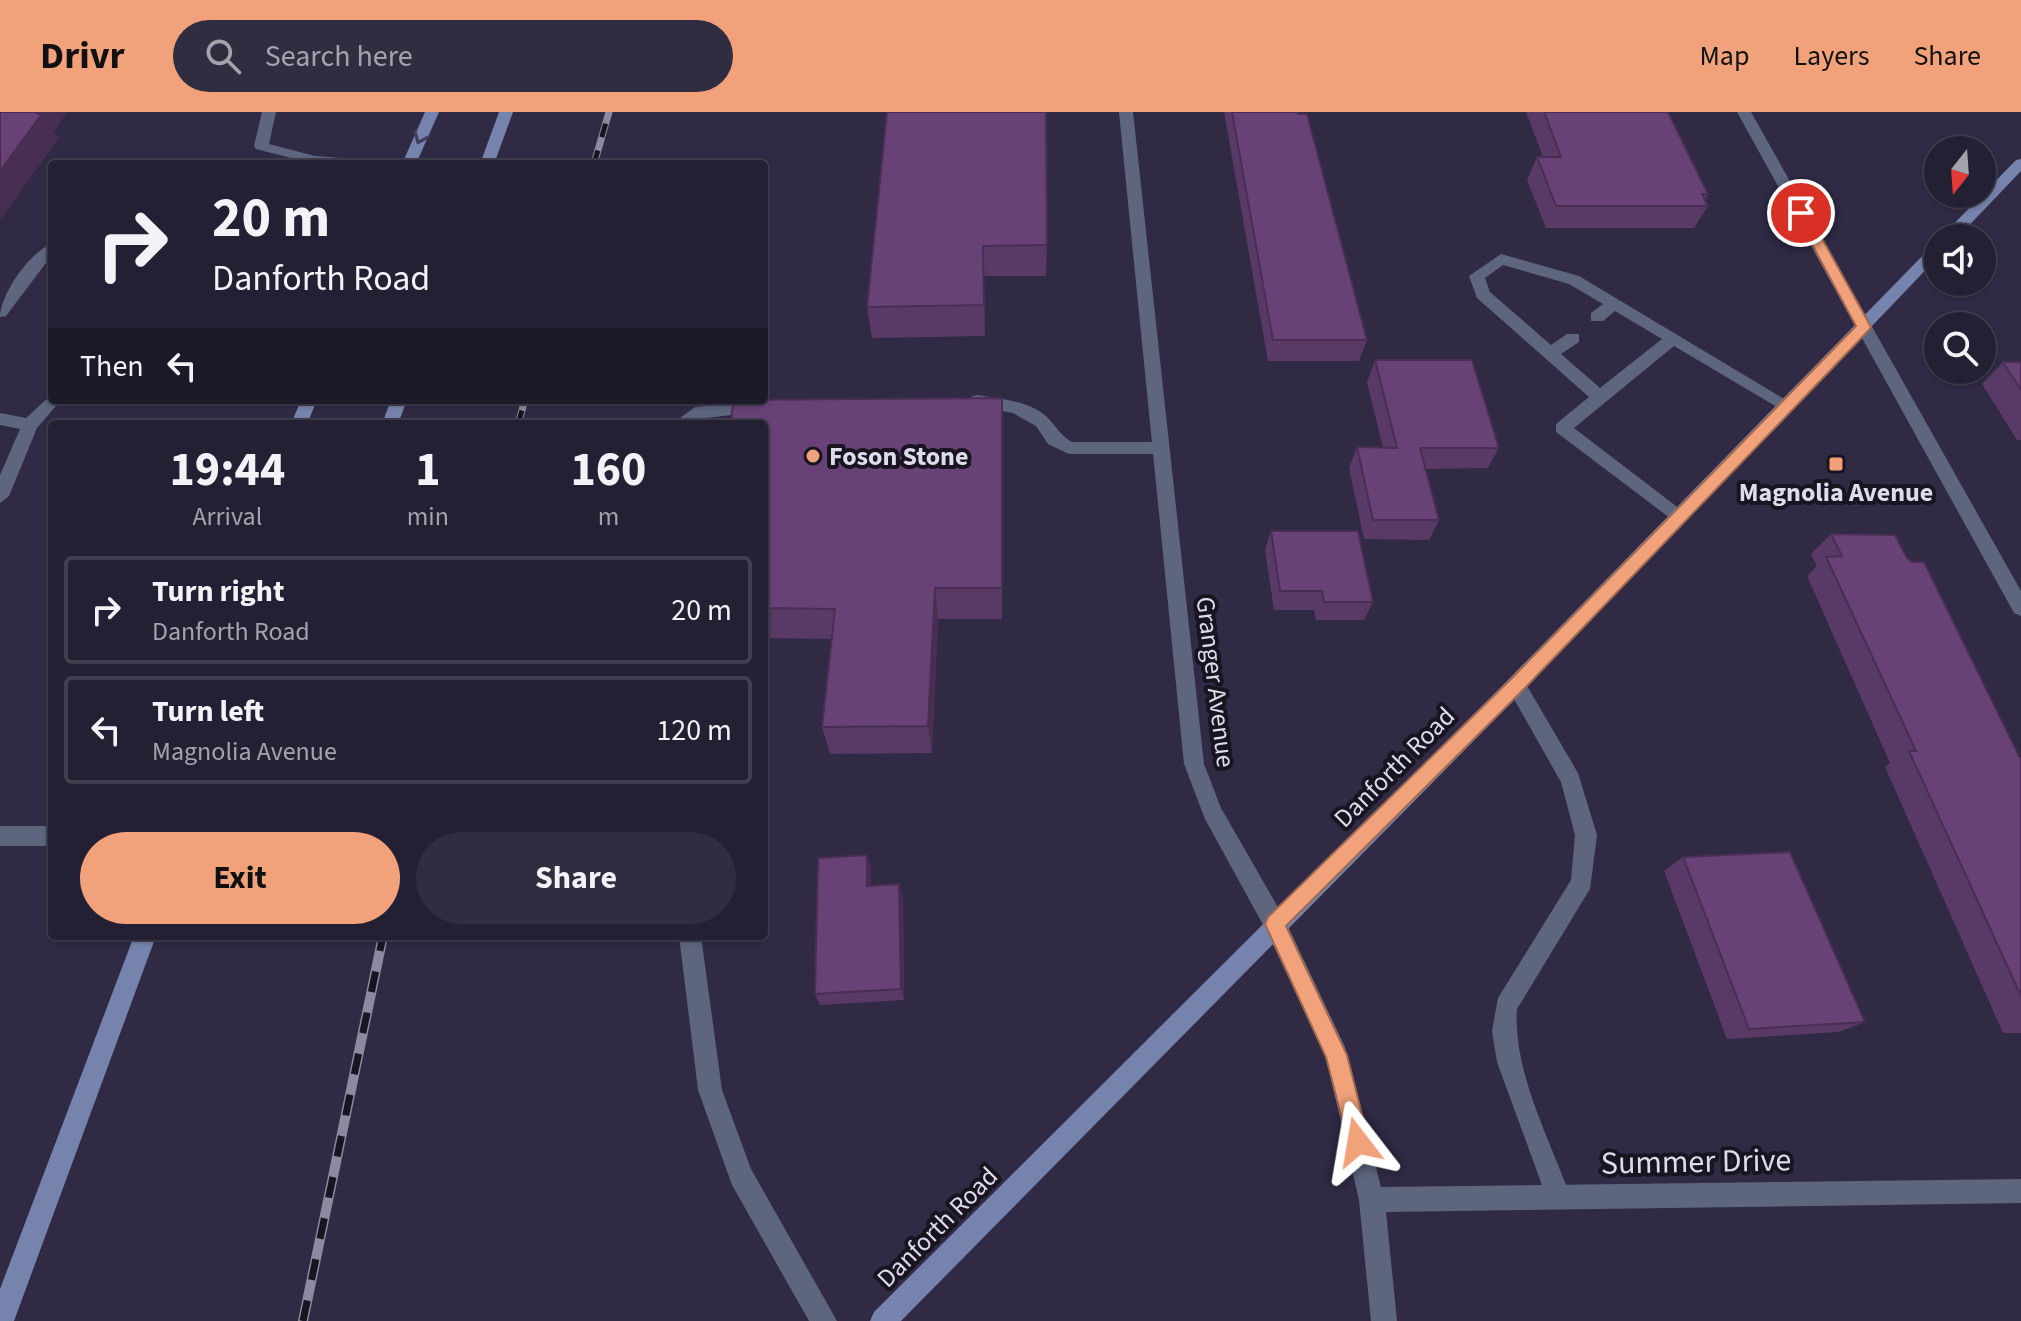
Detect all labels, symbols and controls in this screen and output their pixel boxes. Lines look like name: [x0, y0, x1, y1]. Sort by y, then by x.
search box: [173, 20, 733, 92]
text: Drivr: [40, 29, 125, 83]
icon: search: [201, 34, 245, 78]
text: Search here: [265, 35, 413, 78]
text: Map: [1699, 36, 1749, 76]
text: Layers: [1793, 36, 1869, 76]
text: Share: [1913, 36, 1981, 76]
one-way arrow: [414, 130, 430, 144]
north arrow: [1924, 136, 1996, 208]
map controls: [1924, 136, 1996, 384]
text: 20 m: [212, 179, 330, 258]
pin: [1767, 179, 1835, 247]
icon: arrive: [1779, 191, 1823, 235]
icon: right: [80, 192, 184, 296]
button: sound: [1924, 224, 1996, 296]
text: Danforth Road: [212, 253, 430, 304]
button: search: [1924, 312, 1996, 384]
icon: left: [160, 344, 204, 388]
text: Then: [80, 345, 144, 388]
text: 19:44: [169, 436, 285, 504]
text: 1: [415, 436, 441, 504]
text: 160: [570, 436, 646, 504]
place label: Foson Stone: [829, 438, 968, 475]
marker: Foson Stone: [804, 447, 822, 465]
marker: Magnolia Avenue: [1827, 455, 1845, 473]
place label: Magnolia Avenue: [1739, 474, 1933, 511]
text: Arrival: [192, 498, 262, 535]
text: min: [407, 498, 449, 535]
text: m: [598, 498, 619, 535]
text: Turn right: [152, 570, 284, 613]
icon: right: [84, 588, 128, 632]
text: 20 m: [671, 589, 732, 632]
street label: Granger Avenue: [1187, 595, 1244, 770]
text: Danforth Road: [152, 613, 310, 650]
text: Turn left: [152, 690, 264, 733]
street label: Danforth Road: [1326, 699, 1463, 836]
icon: left: [84, 708, 128, 752]
text: 120 m: [656, 709, 732, 752]
text: Magnolia Avenue: [152, 733, 337, 770]
button: Exit: [80, 832, 400, 924]
button: Share: [416, 832, 736, 924]
position arrow: [1316, 1100, 1400, 1184]
street label: Summer Drive: [1600, 1137, 1792, 1187]
street label: Danforth Road: [869, 1159, 1006, 1296]

